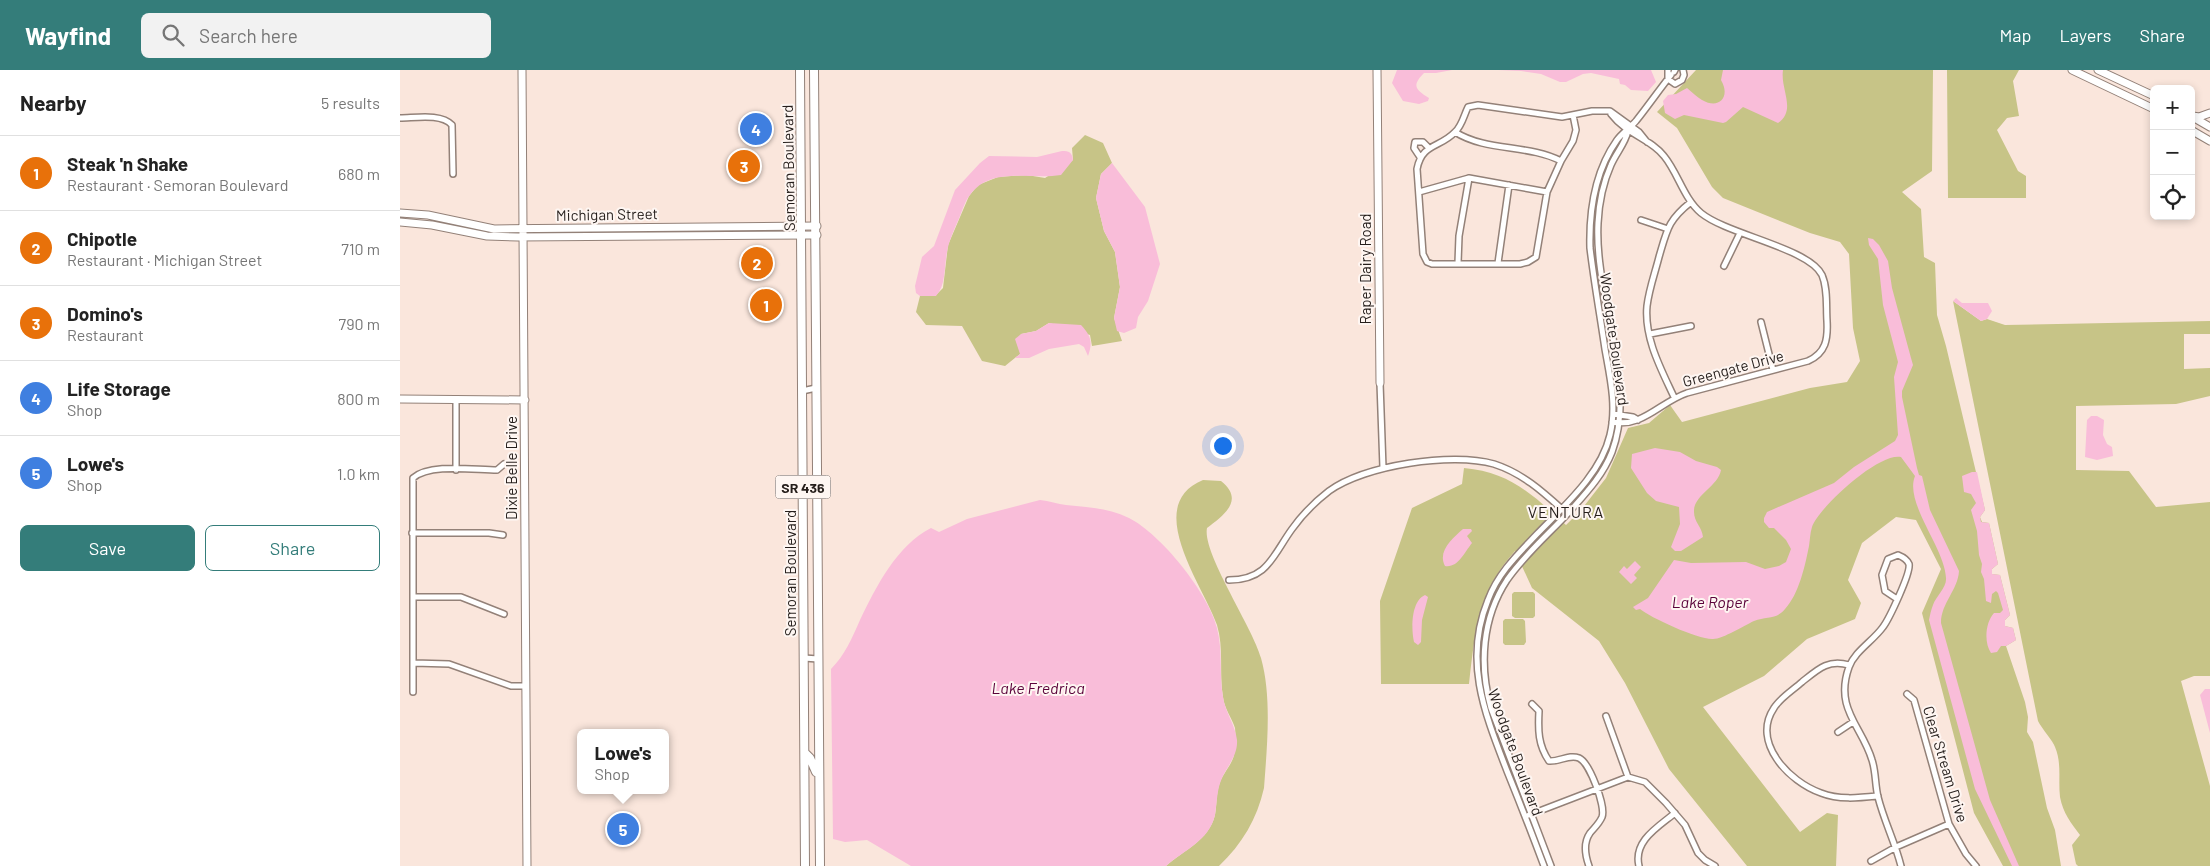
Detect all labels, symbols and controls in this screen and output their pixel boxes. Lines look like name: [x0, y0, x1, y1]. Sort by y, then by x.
search box: [141, 13, 491, 58]
text: Wayfind: [25, 21, 111, 50]
icon: search: [159, 21, 187, 49]
text: Search here: [199, 24, 298, 47]
text: Map: [1999, 24, 2031, 46]
text: Layers: [2059, 24, 2112, 46]
text: Share: [2140, 24, 2185, 46]
map controls: [2150, 85, 2195, 220]
button: +: [2150, 85, 2195, 130]
text: Nearby: [20, 90, 86, 115]
text: 5 results: [321, 93, 380, 112]
street label: Semoran Boulevard: [778, 105, 798, 231]
pin: 4: [740, 110, 772, 148]
button: −: [2150, 130, 2195, 175]
pin: 3: [728, 147, 760, 185]
text: Steak 'n Shake: [67, 152, 188, 175]
text: 1: [33, 164, 39, 183]
text: 680 m: [338, 164, 380, 183]
text: Restaurant · Semoran Boulevard: [67, 175, 288, 194]
button: locate: [2150, 175, 2195, 220]
street label: Michigan Street: [556, 204, 658, 224]
street label: Raper Dairy Road: [1356, 213, 1374, 325]
text: Chipotle: [67, 227, 137, 250]
text: 2: [32, 239, 40, 258]
text: 710 m: [341, 239, 380, 258]
pin: 2: [741, 244, 773, 282]
text: Restaurant · Michigan Street: [67, 250, 262, 269]
street label: Woodgate Boulevard: [1597, 271, 1633, 407]
pin: 1: [750, 286, 782, 324]
text: Domino's: [67, 302, 143, 325]
text: 3: [32, 314, 40, 333]
text: 790 m: [339, 314, 380, 333]
text: Restaurant: [67, 325, 144, 344]
street label: Greengate Drive: [1680, 346, 1786, 390]
text: Life Storage: [67, 377, 171, 400]
text: 4: [31, 389, 41, 408]
text: 800 m: [337, 389, 380, 408]
text: Shop: [67, 400, 102, 419]
street label: Dixie Belle Drive: [502, 416, 520, 520]
your location: [1210, 433, 1236, 459]
text: Lowe's: [67, 452, 124, 475]
text: 5: [32, 464, 40, 483]
text: 1.0 km: [337, 464, 380, 483]
text: Shop: [67, 475, 102, 494]
road number: SR 436: [776, 476, 830, 498]
district label: VENTURA: [1528, 502, 1604, 521]
street label: Semoran Boulevard: [781, 510, 799, 636]
button: Save: [20, 525, 195, 571]
button: Share: [205, 525, 380, 571]
water label: Lake Roper: [1672, 592, 1750, 611]
water label: Lake Fredrica: [991, 678, 1085, 697]
street label: Woodgate Boulevard: [1485, 686, 1547, 818]
street label: Clear Stream Drive: [1920, 704, 1972, 824]
popup: [577, 729, 669, 794]
text: Lowe's: [594, 741, 652, 764]
text: Shop: [594, 764, 630, 783]
pin: 5: [607, 810, 639, 848]

